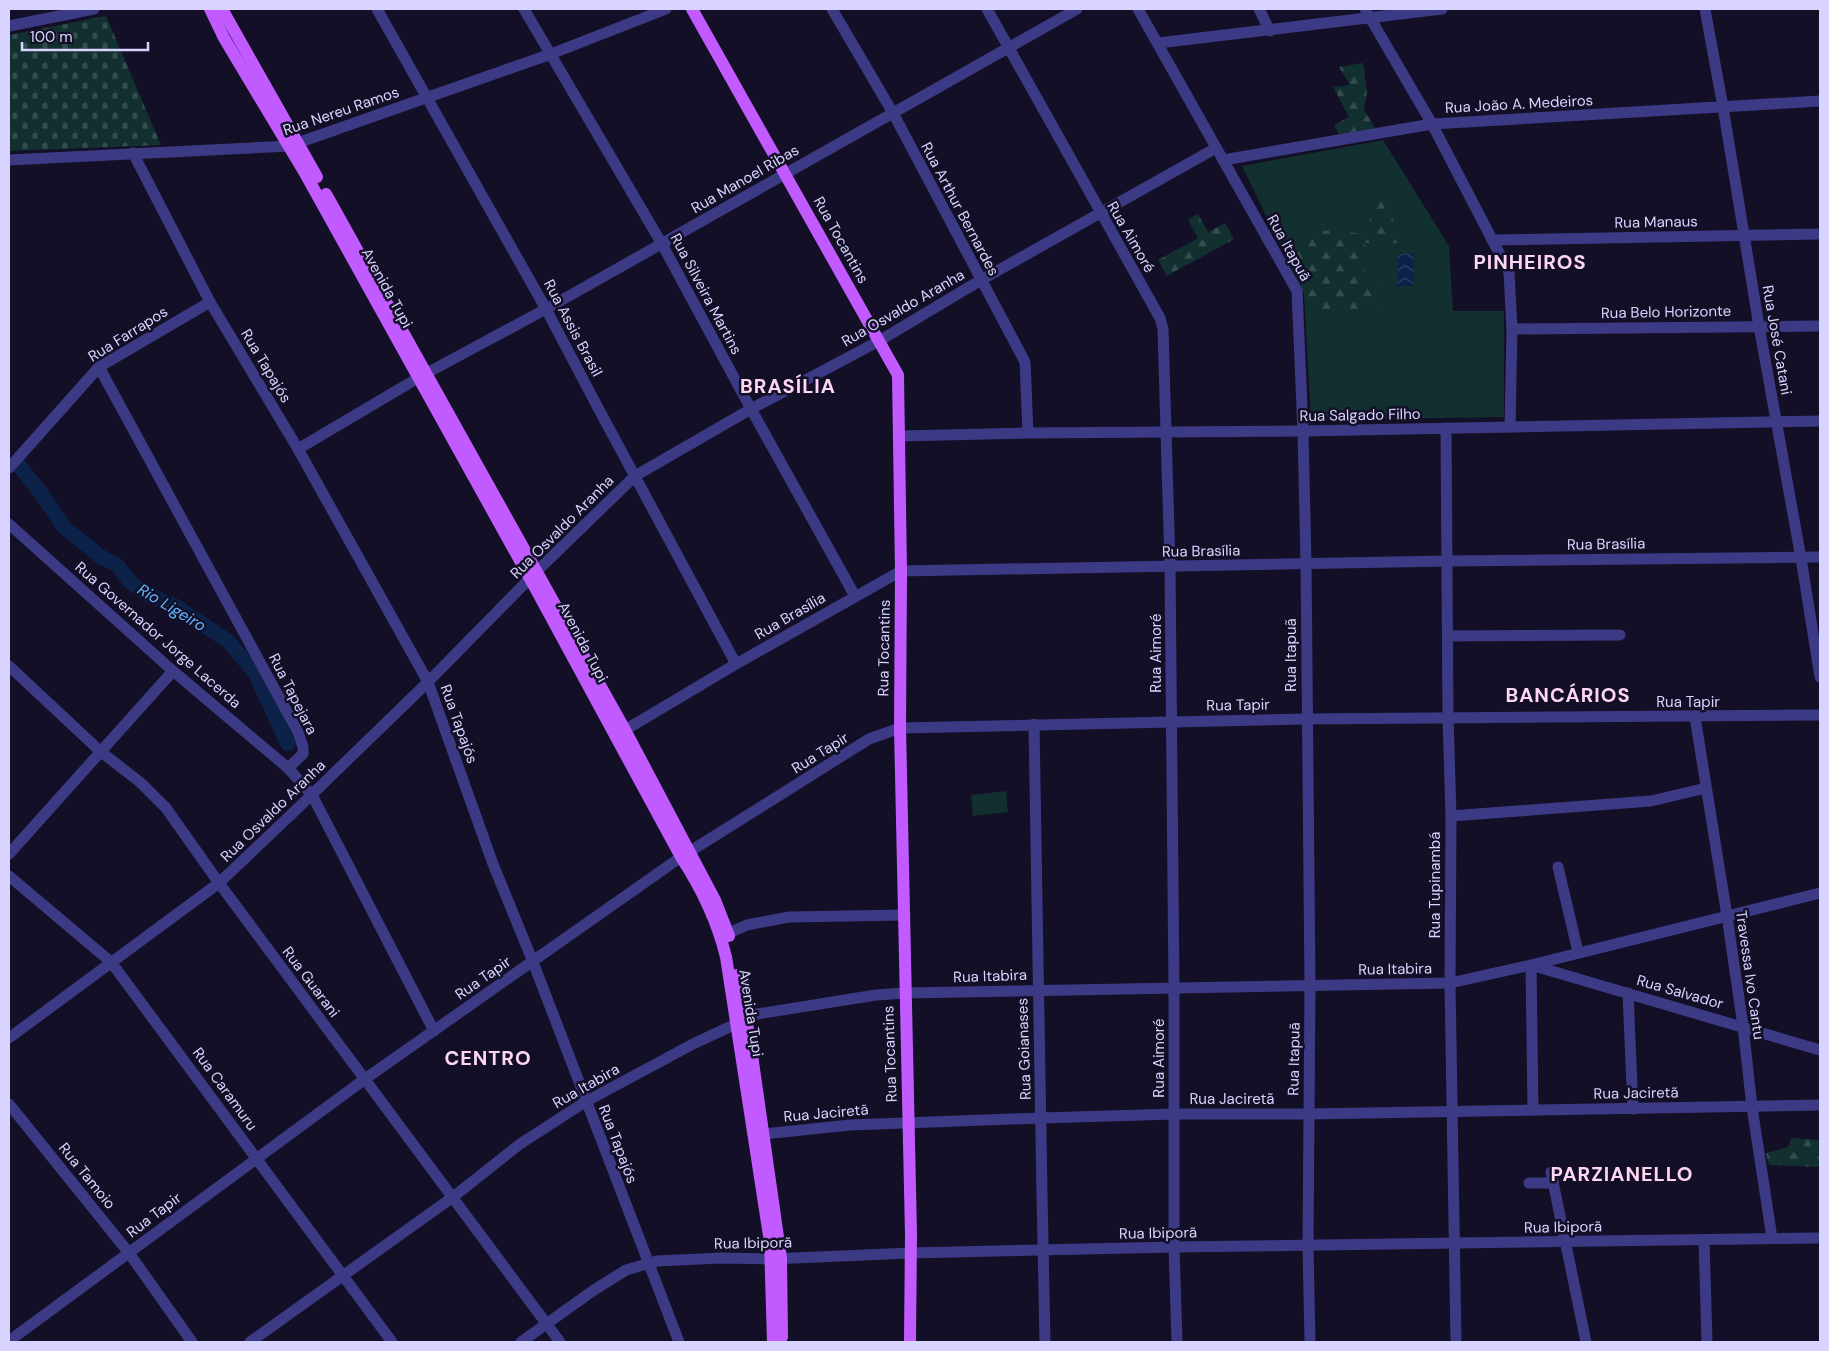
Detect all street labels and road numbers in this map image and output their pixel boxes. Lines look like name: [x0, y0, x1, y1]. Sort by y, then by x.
street label: Rua Nereu Ramos: [280, 82, 402, 140]
street label: Rua João A. Medeiros: [1444, 90, 1594, 118]
street label: Rua Arthur Bernardes: [916, 139, 1004, 279]
street label: Rua Manoel Ribas: [687, 140, 803, 218]
street label: Rua Tocantins: [809, 193, 873, 287]
street label: Rua Aimoré: [1103, 198, 1159, 276]
street label: Rua Itapuã: [1262, 211, 1316, 285]
street label: Rua Manaus: [1614, 211, 1698, 233]
street label: Rua Silveira Martins: [666, 230, 746, 358]
street label: Avenida Tupi: [357, 245, 417, 331]
street label: Rua Osvaldo Aranha: [838, 265, 968, 351]
street label: Rua Assis Brasil: [539, 276, 607, 380]
street label: Rua José Catani: [1758, 284, 1796, 396]
street label: Rua Belo Horizonte: [1601, 301, 1731, 323]
street label: Rua Farrapos: [84, 302, 172, 366]
street label: Rua Tapajós: [236, 325, 296, 407]
street label: Rua Salgado Filho: [1299, 404, 1421, 426]
street label: Rua Osvaldo Aranha: [506, 471, 618, 583]
street label: Rua Brasília: [1567, 533, 1645, 555]
street label: Rua Brasília: [1162, 540, 1240, 562]
street label: Rua Governador Jorge Lacerda: [71, 557, 245, 713]
street label: Rua Brasília: [751, 588, 829, 644]
street label: Avenida Tupi: [553, 598, 613, 686]
street label: Rua Tocantins: [873, 600, 895, 696]
street label: Rua Aimoré: [1146, 613, 1166, 693]
street label: Rua Itapuã: [1281, 618, 1301, 692]
street label: Rua Tapejara: [264, 650, 322, 738]
street label: Rua Tapajós: [435, 682, 483, 766]
street label: Rua Tapir: [1656, 692, 1720, 712]
street label: Rua Tapir: [1206, 694, 1270, 716]
street label: Rua Tapir: [788, 727, 853, 778]
street label: Rua Osvaldo Aranha: [216, 756, 330, 866]
street label: Rua Tupinambá: [1425, 832, 1445, 938]
street label: Travessa Ivo Cantu: [1731, 909, 1769, 1041]
street label: Rua Guarani: [278, 943, 344, 1021]
street label: Rua Tapir: [451, 951, 515, 1004]
street label: Rua Itabira: [1358, 958, 1432, 980]
street label: Rua Itabira: [953, 965, 1027, 987]
street label: Avenida Tupi: [734, 968, 768, 1058]
street label: Rua Salvador: [1634, 970, 1726, 1014]
street label: Rua Goianases: [1012, 998, 1036, 1100]
street label: Rua Tocantins: [878, 1005, 902, 1103]
street label: Rua Aimoré: [1149, 1018, 1169, 1098]
street label: Rua Itapuã: [1283, 1022, 1305, 1096]
street label: Rua Caramuru: [188, 1043, 262, 1135]
street label: Rua Itabira: [549, 1059, 623, 1113]
street label: Rua Jaciretã: [1593, 1082, 1679, 1104]
street label: Rua Jaciretã: [1189, 1089, 1275, 1109]
street label: Rua Jaciretã: [783, 1099, 869, 1127]
street label: Rua Tapajós: [594, 1102, 642, 1186]
street label: Rua Tamoio: [54, 1139, 120, 1213]
street label: Rua Tapir: [123, 1188, 186, 1242]
street label: Rua Ibiporã: [1524, 1216, 1602, 1238]
street label: Rua Ibiporã: [1119, 1222, 1197, 1244]
street label: Rua Ibiporã: [714, 1232, 792, 1254]

